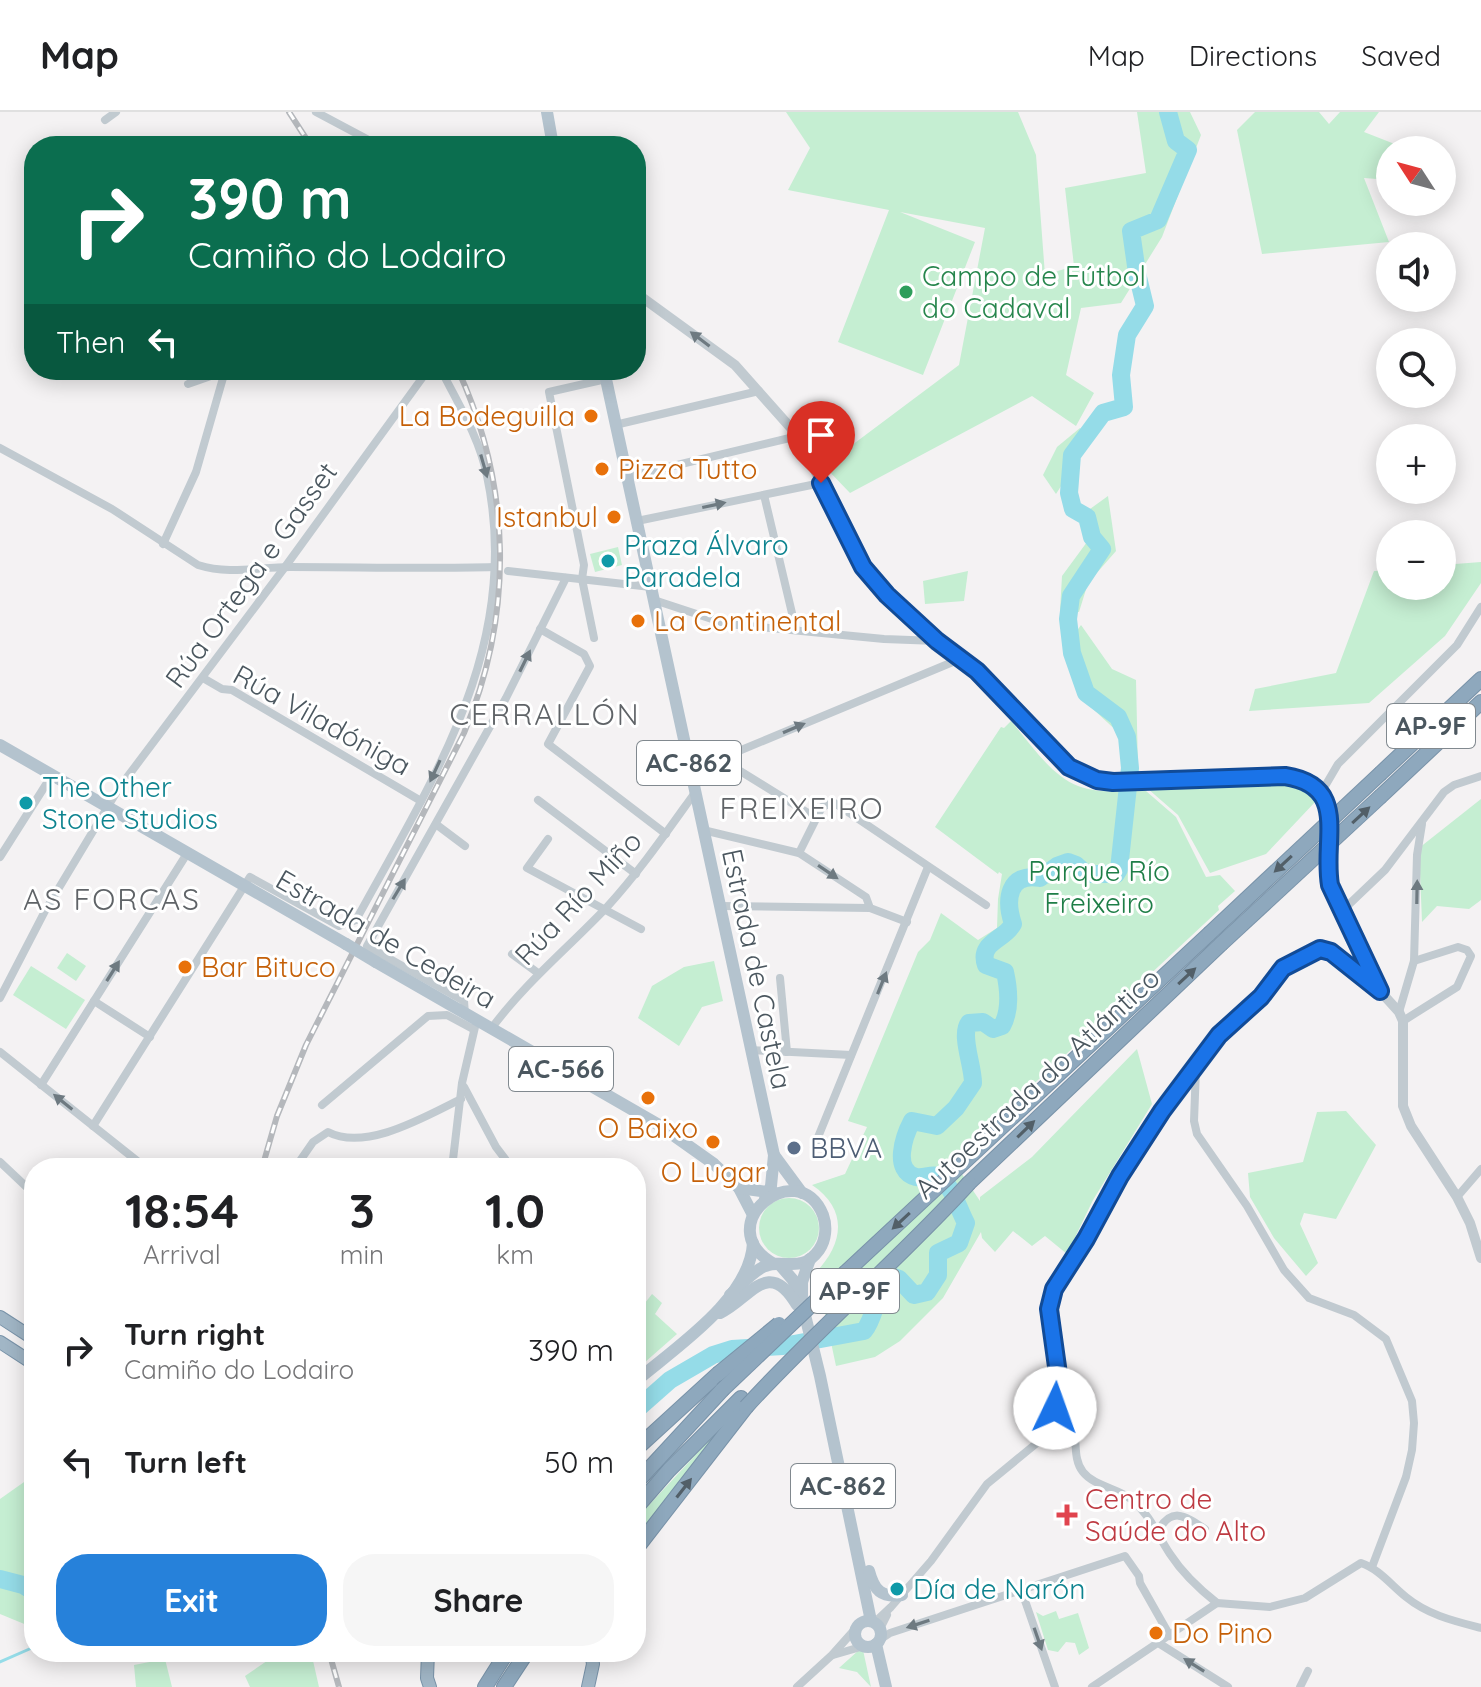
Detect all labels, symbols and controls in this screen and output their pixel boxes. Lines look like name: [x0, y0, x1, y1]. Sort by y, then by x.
text: Map: [40, 31, 119, 79]
text: Map: [1088, 38, 1145, 73]
text: Directions: [1189, 38, 1317, 73]
text: Saved: [1361, 38, 1441, 73]
north arrow: [1376, 136, 1456, 216]
map controls: [1376, 136, 1456, 600]
text: 390 m: [188, 163, 352, 233]
icon: right: [56, 168, 160, 272]
text: Camiño do Lodairo: [188, 232, 507, 277]
button: sound: [1376, 232, 1456, 312]
place label: Campo de Fútbol do Cadaval: [922, 258, 1146, 325]
marker: Campo de Fútbol do Cadaval: [897, 283, 915, 301]
icon: left: [141, 320, 185, 364]
text: Then: [56, 323, 125, 361]
button: search: [1376, 328, 1456, 408]
one-way arrow: [690, 332, 711, 348]
place label: La Bodeguilla: [399, 398, 575, 433]
pin: [787, 401, 855, 483]
marker: La Bodeguilla: [582, 407, 600, 425]
icon: arrive: [799, 413, 843, 457]
button: +: [1376, 424, 1456, 504]
place label: Pizza Tutto: [618, 451, 757, 486]
street label: Rúa Ortega e Gasset: [157, 455, 344, 694]
one-way arrow: [478, 455, 491, 479]
marker: Pizza Tutto: [593, 460, 611, 478]
one-way arrow: [701, 498, 726, 511]
place label: Istanbul: [496, 499, 598, 534]
marker: Istanbul: [605, 508, 623, 526]
button: −: [1376, 520, 1456, 600]
place label: Praza Álvaro Paradela: [624, 527, 789, 594]
marker: Praza Álvaro Paradela: [599, 552, 617, 570]
place label: La Continental: [654, 603, 841, 638]
marker: La Continental: [629, 612, 647, 630]
one-way arrow: [518, 650, 532, 673]
street label: Rúa Viladóniga: [227, 656, 417, 783]
district label: CERRALLÓN: [450, 695, 640, 733]
road number: AP-9F: [1387, 704, 1475, 748]
one-way arrow: [782, 722, 806, 735]
road number: AC-862: [637, 741, 741, 785]
one-way arrow: [428, 759, 442, 782]
place label: The Other Stone Studios: [42, 769, 218, 836]
district label: FREIXEIRO: [719, 789, 885, 827]
marker: The Other Stone Studios: [17, 794, 35, 812]
one-way arrow: [1351, 806, 1370, 824]
street label: Rúa Río Miño: [507, 823, 649, 972]
street label: Estrada de Castela: [715, 845, 800, 1092]
park label: Parque Río Freixeiro: [1028, 853, 1170, 920]
one-way arrow: [1273, 855, 1292, 873]
street label: Estrada de Cedeira: [270, 861, 502, 1016]
one-way arrow: [818, 865, 839, 880]
one-way arrow: [392, 878, 406, 900]
one-way arrow: [1410, 879, 1423, 904]
district label: AS FORCAS: [23, 880, 201, 918]
place label: Bar Bituco: [201, 949, 336, 984]
marker: Bar Bituco: [176, 958, 194, 976]
one-way arrow: [105, 960, 119, 982]
street label: Autoestrada do Atlántico: [907, 960, 1167, 1206]
one-way arrow: [1178, 967, 1197, 985]
one-way arrow: [875, 971, 888, 995]
road number: AC-566: [509, 1047, 613, 1091]
marker: O Baixo: [639, 1089, 657, 1107]
one-way arrow: [53, 1094, 73, 1111]
place label: O Baixo: [598, 1110, 698, 1145]
one-way arrow: [1016, 1121, 1035, 1139]
place label: BBVA: [810, 1130, 882, 1165]
marker: O Lugar: [704, 1133, 722, 1151]
marker: BBVA: [785, 1139, 803, 1157]
place label: O Lugar: [661, 1154, 766, 1189]
text: 18:54: [125, 1180, 239, 1240]
text: 3: [349, 1180, 375, 1240]
text: 1.0: [485, 1180, 545, 1240]
one-way arrow: [892, 1211, 911, 1229]
text: Arrival: [143, 1238, 221, 1271]
text: min: [340, 1238, 384, 1271]
text: km: [496, 1238, 534, 1271]
road number: AP-9F: [811, 1269, 899, 1313]
text: Turn right: [124, 1315, 265, 1353]
icon: right: [56, 1328, 100, 1372]
text: 390 m: [528, 1331, 614, 1369]
text: Camiño do Lodairo: [124, 1353, 354, 1386]
position arrow: [1013, 1366, 1097, 1450]
icon: left: [56, 1440, 100, 1484]
text: Turn left: [124, 1443, 247, 1481]
text: 50 m: [544, 1443, 614, 1481]
road number: AC-862: [791, 1464, 895, 1508]
one-way arrow: [675, 1477, 691, 1498]
place label: Centro de Saúde do Alto: [1085, 1481, 1266, 1548]
marker: Centro de Saúde do Alto: [1056, 1504, 1078, 1526]
button: Exit: [56, 1554, 327, 1646]
button: Share: [343, 1554, 614, 1646]
place label: Día de Narón: [913, 1571, 1085, 1606]
marker: Día de Narón: [888, 1580, 906, 1598]
place label: Do Pino: [1172, 1615, 1273, 1650]
one-way arrow: [906, 1619, 930, 1631]
marker: Do Pino: [1147, 1624, 1165, 1642]
one-way arrow: [1033, 1627, 1045, 1651]
one-way arrow: [1183, 1659, 1205, 1673]

